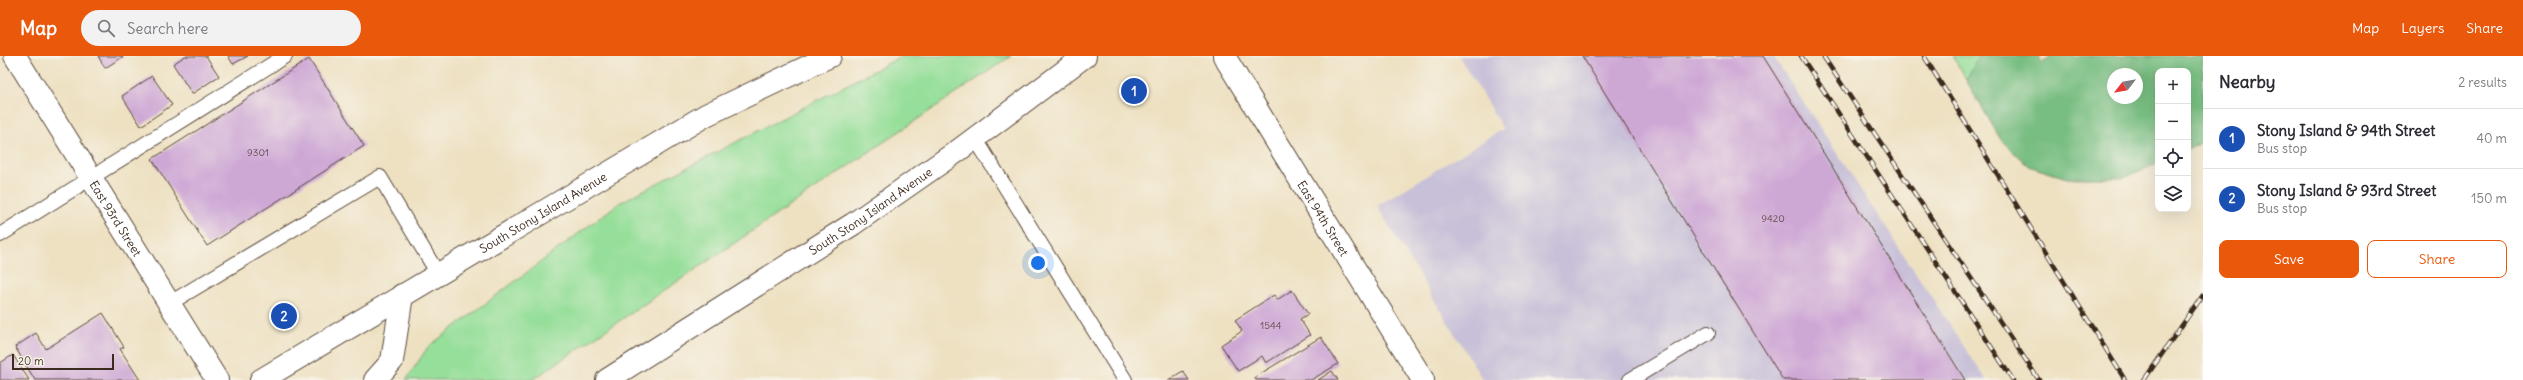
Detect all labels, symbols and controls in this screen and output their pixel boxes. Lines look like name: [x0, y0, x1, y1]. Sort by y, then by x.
search box: [81, 10, 361, 46]
text: Map: [20, 16, 57, 40]
icon: search: [95, 17, 117, 39]
text: Search here: [127, 19, 208, 38]
text: Map: [2352, 19, 2379, 37]
text: Layers: [2401, 19, 2444, 37]
text: Share: [2466, 19, 2503, 37]
north arrow: [2107, 68, 2143, 104]
map controls: [2155, 68, 2191, 212]
button: +: [2155, 68, 2191, 104]
text: Nearby: [2219, 71, 2275, 93]
text: 2 results: [2458, 74, 2507, 91]
pin: 1: [1121, 76, 1147, 106]
button: −: [2155, 104, 2191, 140]
text: Stony Island & 94th Street: [2257, 121, 2435, 140]
text: 1: [2229, 130, 2235, 147]
text: 40 m: [2476, 130, 2507, 147]
button: locate: [2155, 140, 2191, 176]
text: Bus stop: [2257, 140, 2307, 157]
house number: 9301: [247, 146, 269, 159]
street label: South Stony Island Avenue: [806, 164, 935, 258]
street label: South Stony Island Avenue: [476, 169, 609, 256]
button: layers: [2155, 176, 2191, 212]
street label: East 93rd Street: [87, 177, 145, 259]
street label: East 94th Street: [1295, 177, 1352, 258]
text: Stony Island & 93rd Street: [2257, 181, 2436, 200]
text: 2: [2228, 190, 2236, 207]
text: 150 m: [2471, 190, 2507, 207]
text: Bus stop: [2257, 200, 2307, 217]
house number: 9420: [1761, 212, 1785, 225]
button: Save: [2219, 240, 2359, 278]
button: Share: [2367, 240, 2507, 278]
your location: [1028, 253, 1048, 273]
pin: 2: [271, 301, 297, 331]
house number: 1544: [1260, 319, 1282, 332]
scale bar: [12, 352, 114, 371]
text: 20 m: [18, 354, 44, 368]

